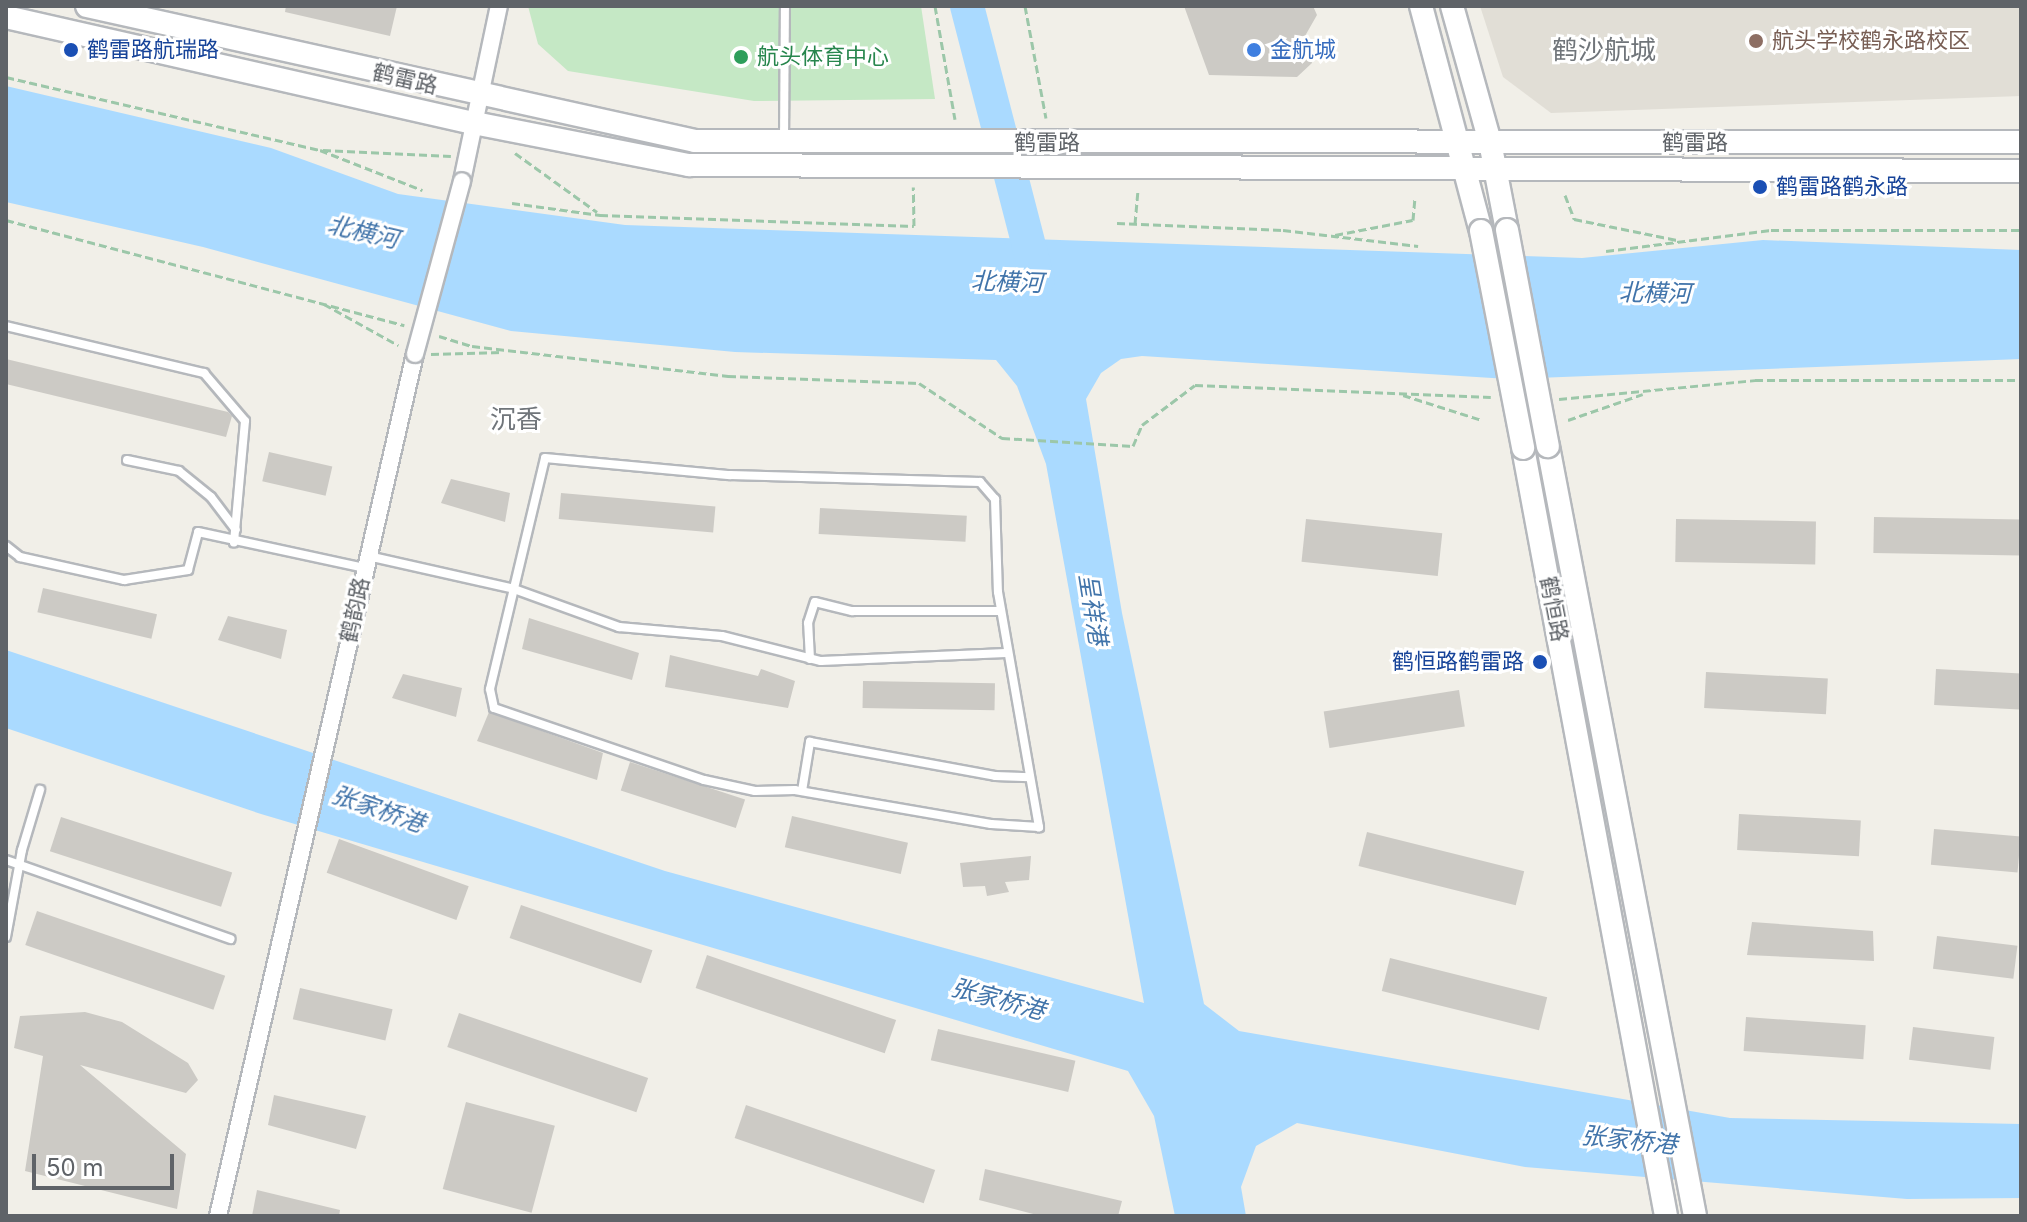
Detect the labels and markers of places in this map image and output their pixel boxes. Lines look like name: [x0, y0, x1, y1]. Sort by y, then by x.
place label: 航头学校鹤永路校区: [1772, 28, 1970, 54]
marker: 航头学校鹤永路校区: [1747, 32, 1765, 50]
place label: 鹤雷路航瑞路: [87, 37, 219, 63]
place label: 金航城: [1270, 37, 1336, 63]
marker: 鹤雷路航瑞路: [62, 41, 80, 59]
marker: 金航城: [1245, 41, 1263, 59]
place label: 航头体育中心: [757, 44, 889, 70]
marker: 航头体育中心: [732, 48, 750, 66]
place label: 鹤雷路鹤永路: [1776, 174, 1908, 200]
marker: 鹤雷路鹤永路: [1751, 178, 1769, 196]
place label: 鹤恒路鹤雷路: [1392, 649, 1524, 675]
marker: 鹤恒路鹤雷路: [1531, 653, 1549, 671]

